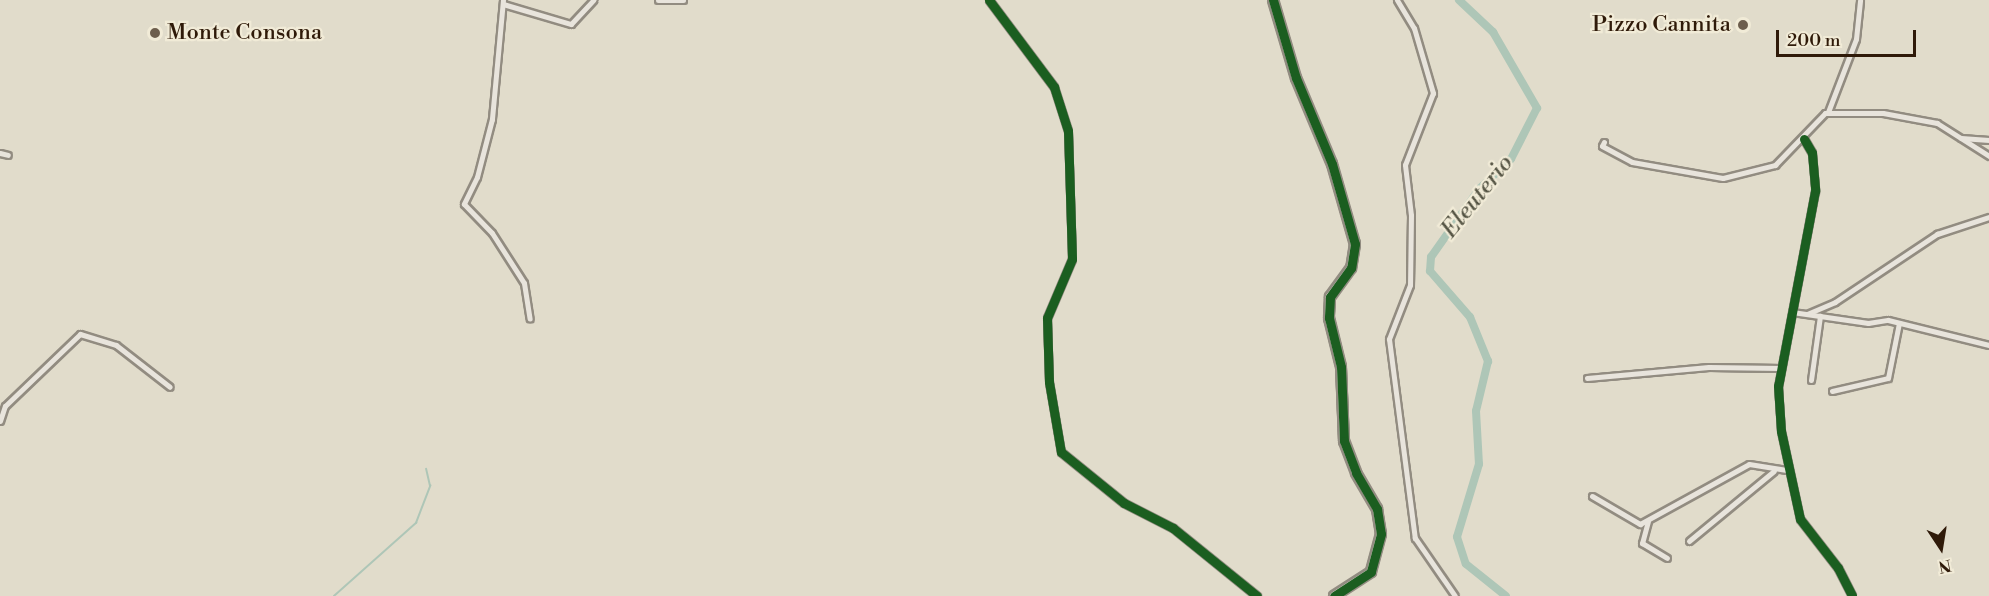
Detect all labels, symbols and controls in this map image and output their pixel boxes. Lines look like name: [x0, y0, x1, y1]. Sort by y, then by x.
place label: Pizzo Cannita: [1592, 12, 1731, 38]
marker: Pizzo Cannita: [1736, 18, 1750, 32]
scale bar: [1779, 18, 1918, 56]
place label: Monte Consona: [167, 20, 322, 46]
marker: Monte Consona: [148, 26, 162, 40]
text: 200 m: [1787, 29, 1841, 52]
water label: Eleuterio: [1436, 150, 1520, 244]
north arrow: [1911, 518, 1971, 578]
text: N: [1936, 555, 1953, 577]

